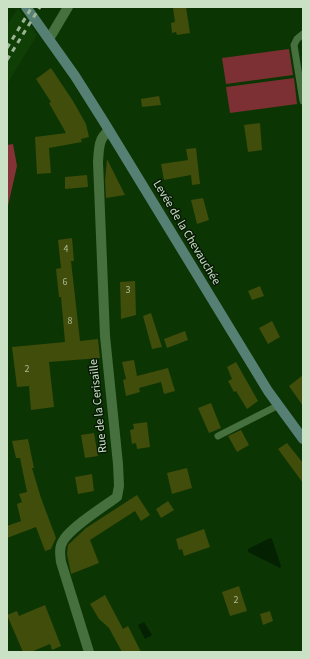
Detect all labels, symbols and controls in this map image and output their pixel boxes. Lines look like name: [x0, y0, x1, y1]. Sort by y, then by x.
street label: Levée de la Chevauchée: [149, 178, 223, 288]
house number: 4: [64, 244, 68, 256]
house number: 6: [63, 277, 67, 289]
house number: 3: [126, 285, 130, 297]
house number: 8: [68, 316, 72, 328]
street label: Rue de la Cerisaille: [87, 358, 111, 454]
house number: 2: [25, 364, 29, 376]
house number: 2: [234, 595, 238, 607]

